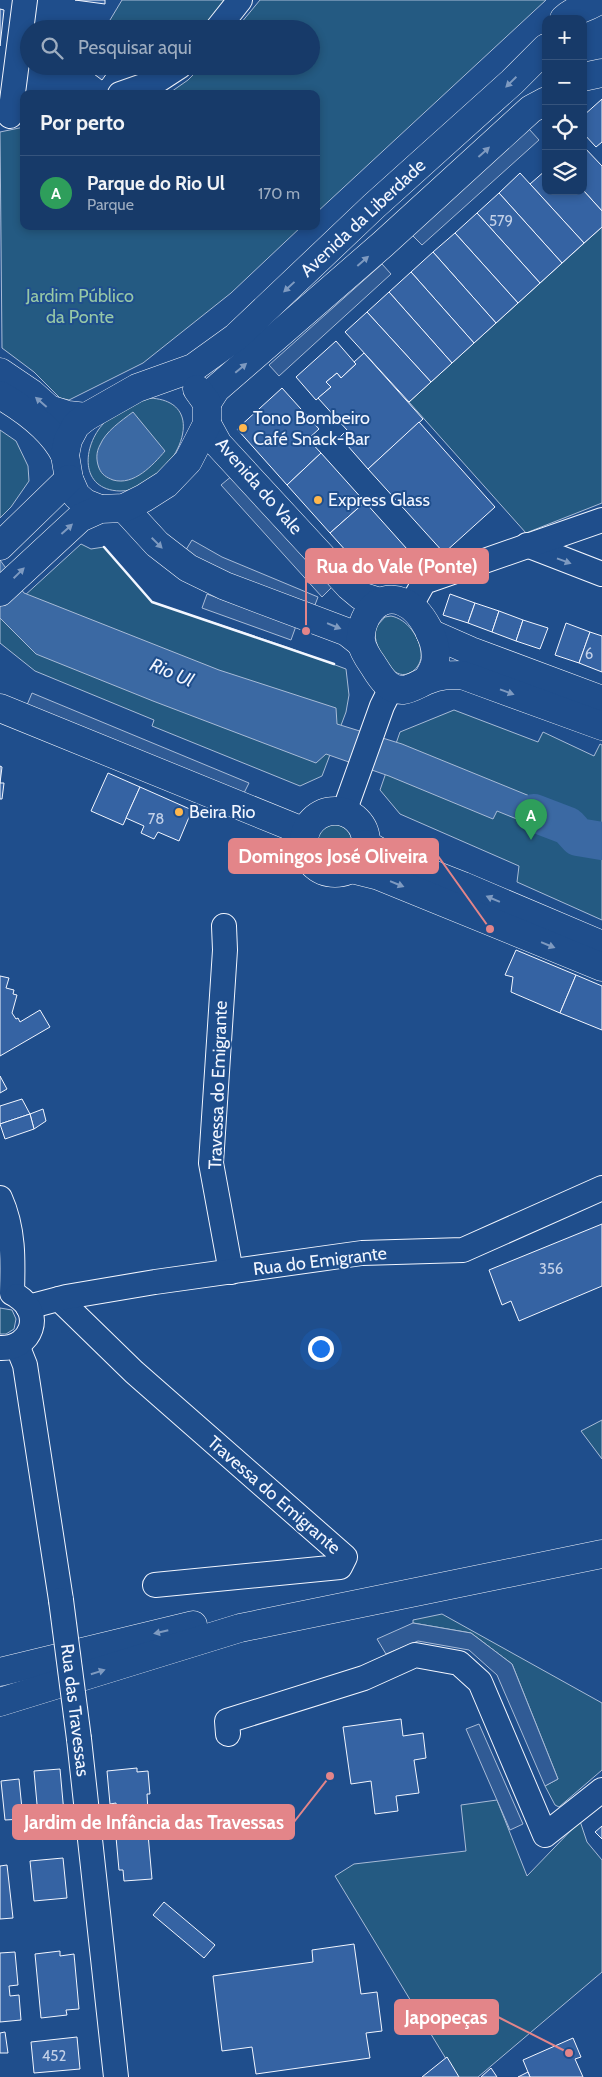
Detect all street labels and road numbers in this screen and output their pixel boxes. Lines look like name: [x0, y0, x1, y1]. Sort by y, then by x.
street label: Avenida da Liberdade: [296, 154, 430, 282]
street label: Avenida do Vale: [211, 433, 307, 539]
street label: Travessa do Emigrante: [204, 1000, 232, 1170]
street label: Rua do Emigrante: [252, 1242, 388, 1280]
street label: Travessa do Emigrante: [203, 1431, 345, 1559]
street label: Rua das Travessas: [56, 1642, 94, 1778]

